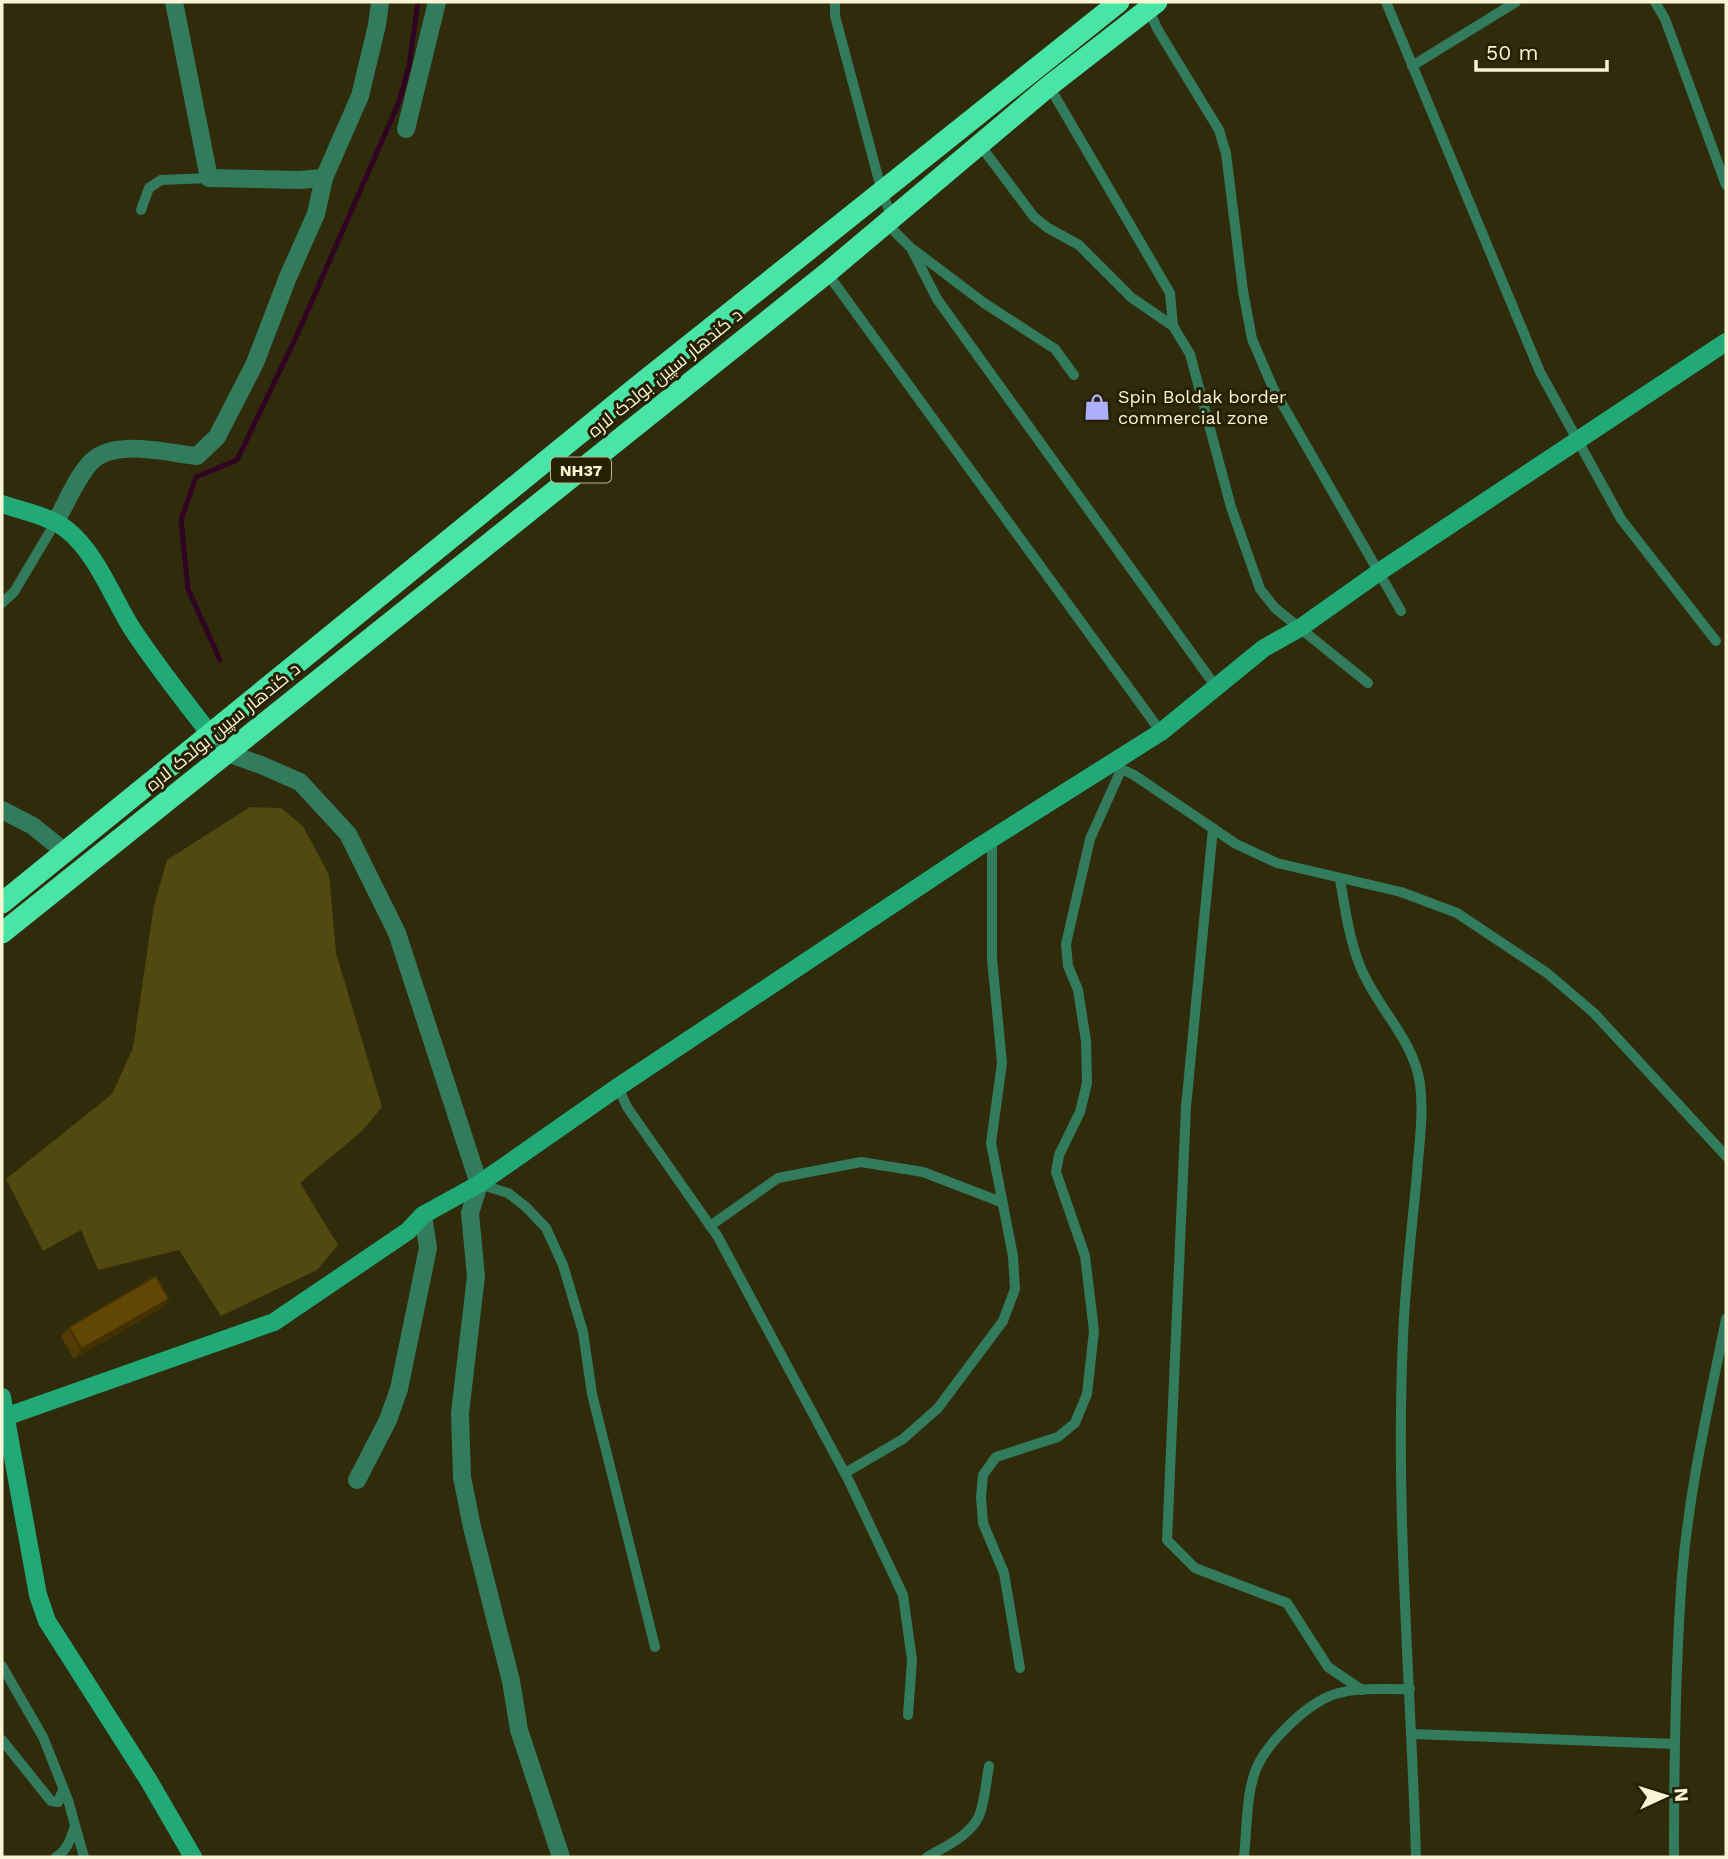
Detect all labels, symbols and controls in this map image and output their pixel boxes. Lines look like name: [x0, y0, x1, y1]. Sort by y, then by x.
scale bar: [1476, 28, 1607, 72]
text: 50 m: [1486, 40, 1538, 65]
street label: د کندهار سپین بولدک لاره: [583, 304, 747, 442]
place label: Spin Boldak border commercial zone: [1118, 386, 1286, 428]
shop icon: Spin Boldak border commercial zone: [1082, 392, 1112, 422]
road number: NH37: [551, 457, 611, 482]
street label: د کندهار سپین بولدک لاره: [141, 658, 305, 796]
north arrow: [1630, 1761, 1700, 1831]
text: N: [1669, 1787, 1693, 1803]

